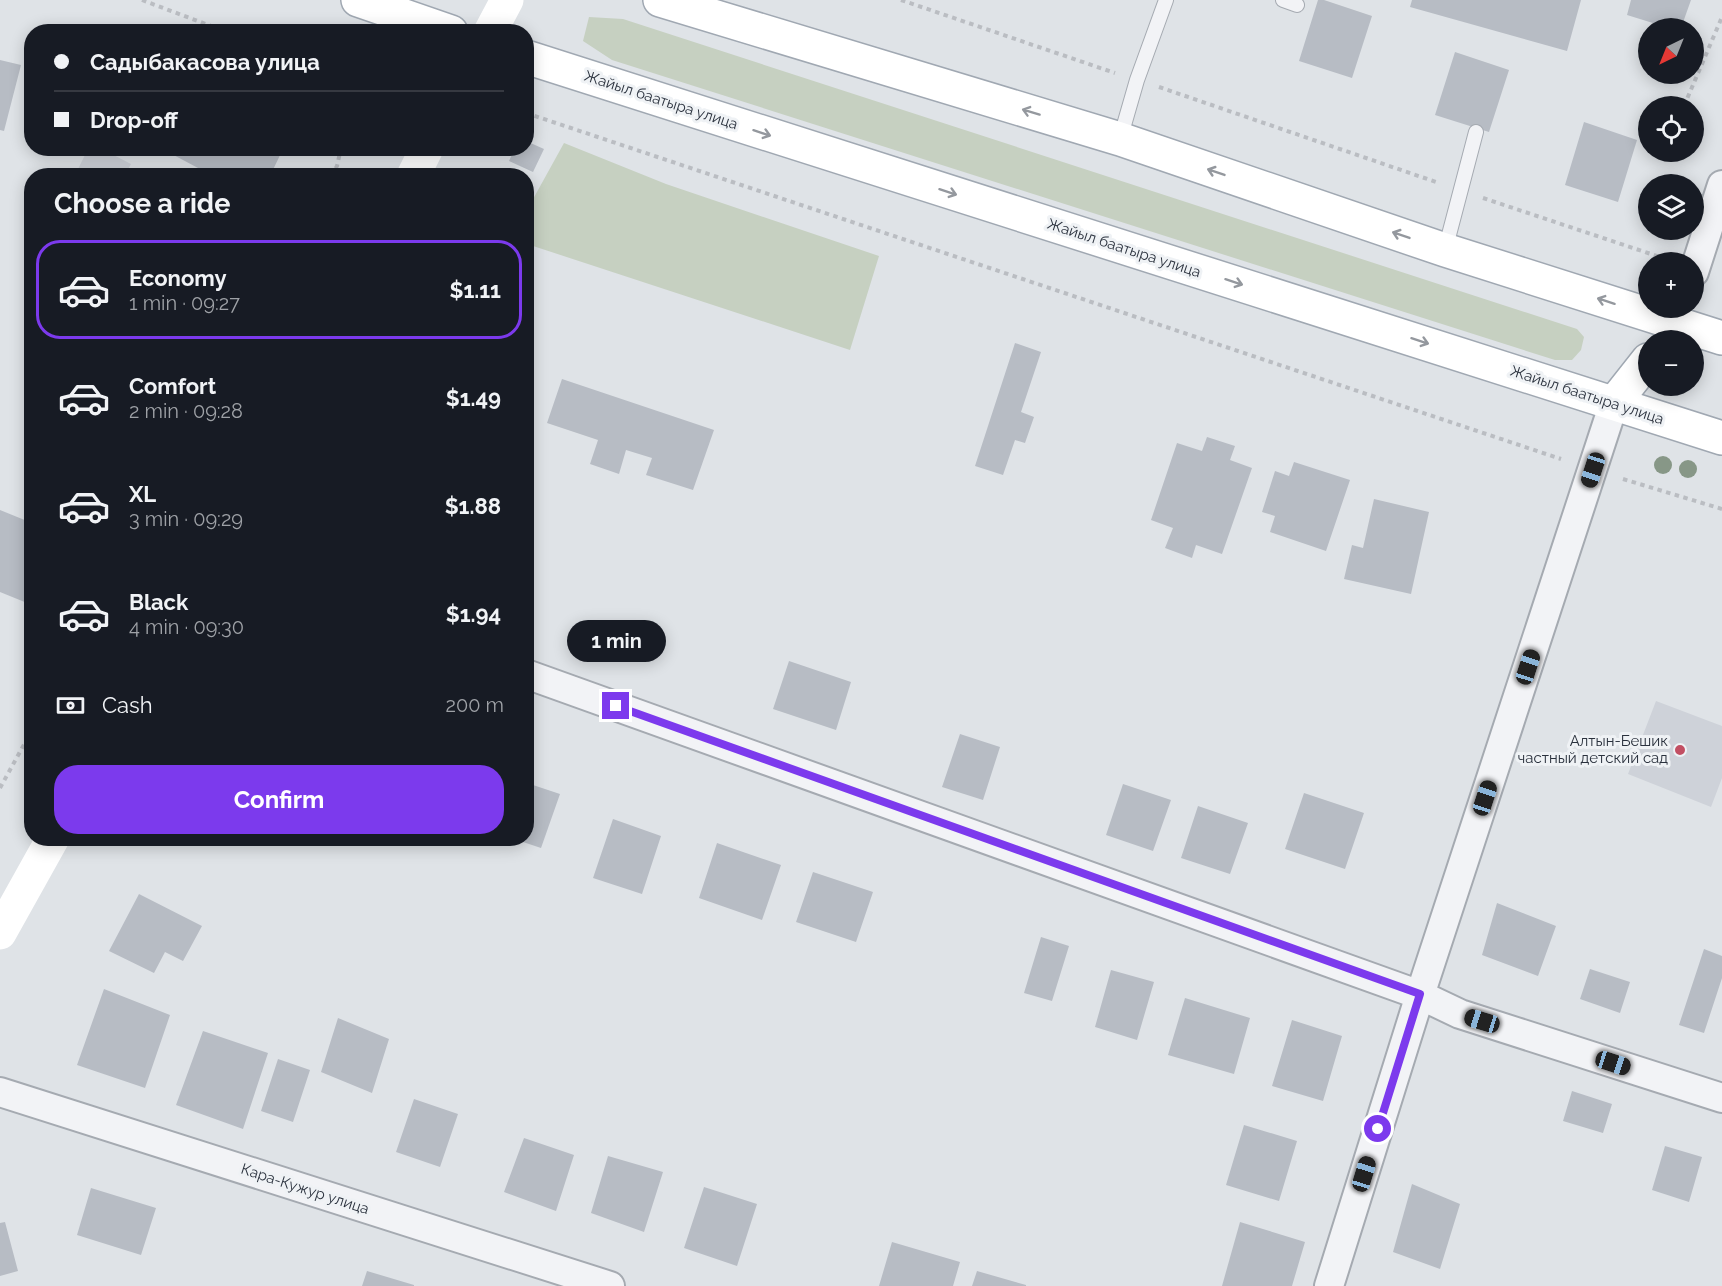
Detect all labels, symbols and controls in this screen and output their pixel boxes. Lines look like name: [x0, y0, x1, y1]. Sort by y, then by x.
north arrow: [1638, 18, 1704, 84]
map controls: [1638, 18, 1704, 396]
text: Садыбакасова улица: [90, 49, 320, 75]
street label: Жайыл баатыра улица: [582, 67, 740, 133]
button: locate: [1638, 96, 1704, 162]
one-way arrow: [1022, 106, 1041, 117]
text: Drop-off: [90, 107, 178, 133]
one-way arrow: [752, 128, 771, 139]
one-way arrow: [1207, 165, 1226, 176]
button: layers: [1638, 174, 1704, 240]
one-way arrow: [938, 187, 957, 198]
text: Choose a ride: [54, 188, 230, 219]
street label: Жайыл баатыра улица: [1045, 215, 1203, 281]
one-way arrow: [1392, 228, 1411, 239]
button: +: [1638, 252, 1704, 318]
icon: car: [57, 263, 111, 317]
text: Economy: [129, 265, 227, 291]
text: $1.11: [449, 277, 501, 303]
one-way arrow: [1224, 278, 1243, 289]
text: 1 min · 09:27: [129, 291, 240, 315]
one-way arrow: [1597, 295, 1616, 306]
button: −: [1638, 330, 1704, 396]
one-way arrow: [1410, 337, 1429, 348]
street label: Жайыл баатыра улица: [1508, 362, 1666, 428]
icon: car: [57, 371, 111, 425]
text: Comfort: [129, 373, 216, 399]
text: $1.49: [446, 385, 501, 411]
text: 2 min · 09:28: [129, 399, 243, 423]
car: [1579, 450, 1607, 490]
icon: car: [57, 479, 111, 533]
text: XL: [129, 481, 156, 507]
text: $1.88: [445, 493, 501, 519]
text: 3 min · 09:29: [129, 507, 243, 531]
icon: car: [57, 587, 111, 641]
text: Black: [129, 589, 188, 615]
text: $1.94: [446, 601, 501, 627]
text: 4 min · 09:30: [129, 615, 244, 639]
callout: 1 min: [566, 619, 666, 661]
text: 1 min: [591, 629, 642, 653]
car: [1514, 647, 1542, 687]
icon: cash: [54, 689, 87, 722]
text: Cash: [102, 692, 153, 718]
route end: [602, 692, 629, 719]
text: 200 m: [446, 693, 504, 717]
place label: Алтын-Бешик частный детский сад: [1518, 732, 1668, 767]
marker: Алтын-Бешик частный детский сад: [1673, 743, 1687, 757]
button: Confirm: [54, 765, 504, 834]
car: [1471, 778, 1499, 818]
car: [1462, 1007, 1502, 1035]
car: [1593, 1049, 1633, 1077]
route start: [1364, 1115, 1391, 1142]
car: [1350, 1154, 1378, 1194]
street label: Кара-Кужур улица: [239, 1160, 371, 1218]

